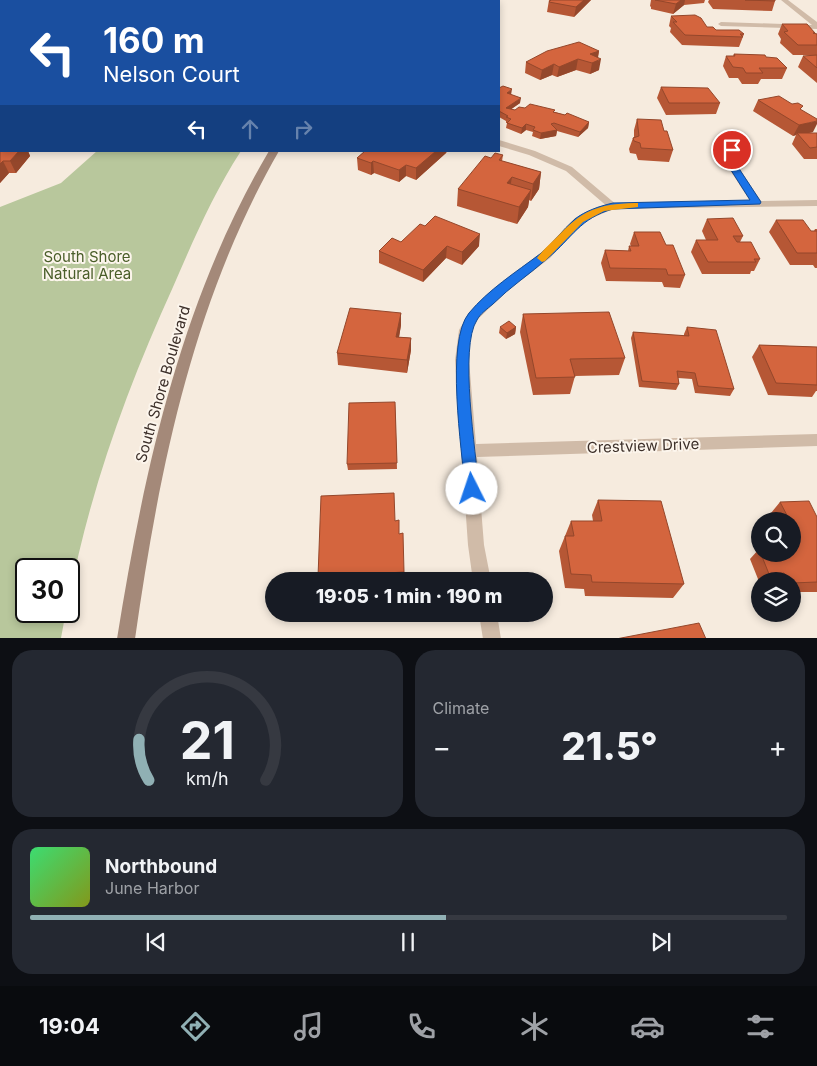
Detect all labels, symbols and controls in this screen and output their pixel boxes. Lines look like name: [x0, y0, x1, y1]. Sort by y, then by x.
text: 160 m: [103, 19, 205, 61]
icon: left: [20, 20, 85, 85]
text: Nelson Court: [103, 61, 240, 87]
icon: left: [183, 115, 211, 143]
icon: ahead: [236, 115, 264, 143]
icon: right: [289, 115, 317, 143]
pin: [711, 129, 753, 171]
icon: arrive: [718, 136, 746, 164]
park label: South Shore Natural Area: [43, 247, 131, 283]
street label: South Shore Boulevard: [131, 303, 194, 465]
street label: Crestview Drive: [586, 434, 700, 457]
position arrow: [445, 462, 497, 514]
map controls: [751, 512, 801, 622]
button: search: [751, 512, 801, 562]
speed limit sign: 30: [15, 558, 80, 623]
button: layers: [751, 572, 801, 622]
text: 19:05 · 1 min · 190 m: [316, 585, 502, 608]
text: Climate: [433, 698, 489, 718]
text: 21: [180, 709, 235, 772]
text: 21.5°: [562, 723, 658, 769]
text: −: [433, 730, 451, 764]
text: +: [768, 730, 787, 764]
text: km/h: [186, 768, 228, 789]
text: Northbound: [105, 855, 217, 878]
text: June Harbor: [105, 878, 199, 898]
icon: previous: [142, 928, 170, 956]
icon: pause: [394, 928, 422, 956]
icon: next: [647, 928, 675, 956]
icon: directions: [178, 1009, 213, 1044]
icon: music: [291, 1009, 326, 1044]
icon: phone: [404, 1009, 439, 1044]
icon: climate: [517, 1009, 552, 1044]
icon: car: [630, 1009, 665, 1044]
icon: filters: [743, 1009, 778, 1044]
text: 19:04: [39, 1013, 100, 1039]

